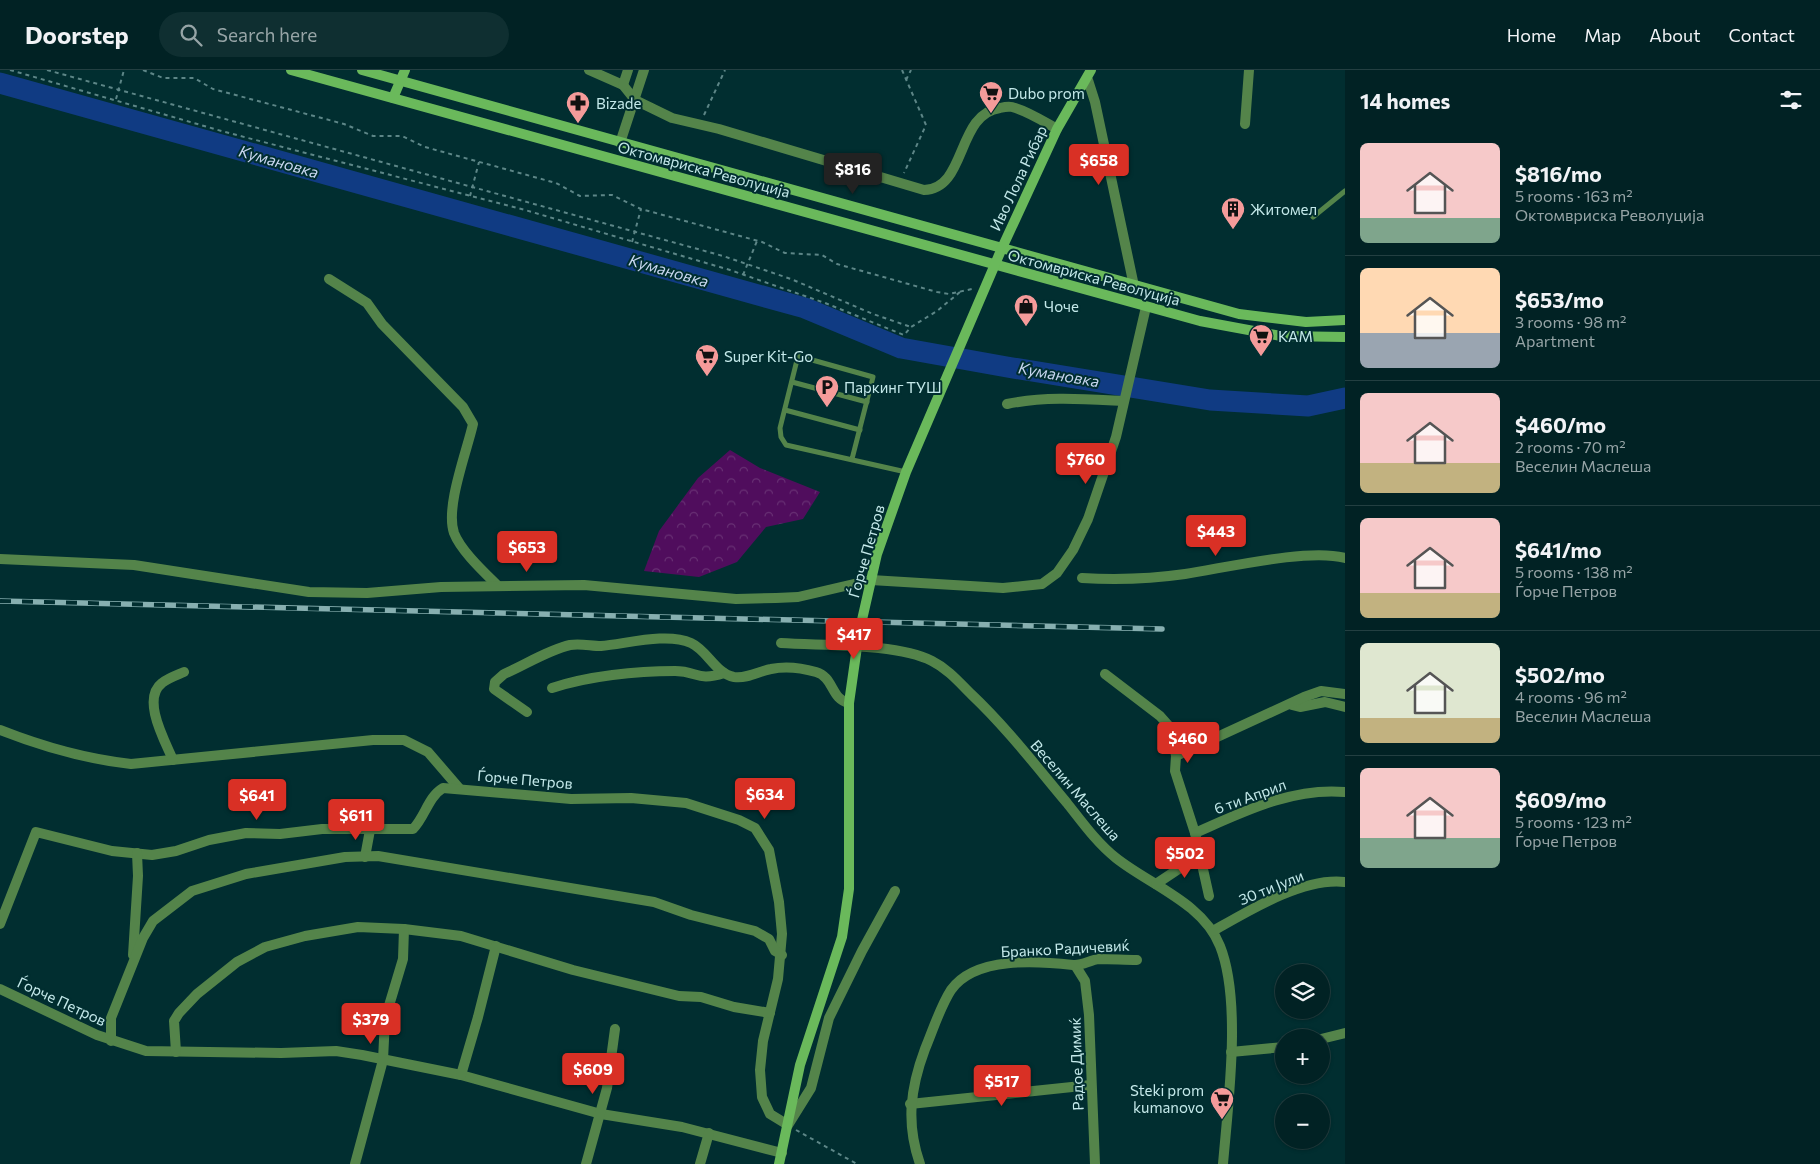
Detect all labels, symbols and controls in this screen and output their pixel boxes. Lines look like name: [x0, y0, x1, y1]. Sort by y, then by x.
search box: [159, 12, 509, 57]
text: Doorstep: [25, 20, 129, 49]
icon: search: [177, 21, 205, 49]
text: Search here: [217, 23, 317, 46]
text: Home: [1507, 24, 1556, 46]
text: Map: [1584, 24, 1621, 46]
text: About: [1649, 24, 1701, 46]
text: Contact: [1729, 24, 1795, 46]
supermarket icon: Dubo prom: [978, 80, 1004, 114]
place label: Dubo prom: [1008, 84, 1085, 102]
icon: filters: [1777, 86, 1805, 114]
text: 14 homes: [1360, 88, 1450, 113]
pharmacy icon: Bizade: [565, 90, 591, 124]
place label: Bizade: [596, 94, 641, 112]
street label: Иво Лола Рибар: [986, 122, 1050, 234]
street label: Октомвриска Револуција: [616, 137, 792, 201]
water label: Кумановка: [237, 141, 321, 181]
pin: $658: [1069, 144, 1129, 186]
text: $658: [1080, 150, 1118, 169]
pin: $816: [823, 152, 883, 195]
text: $816: [835, 159, 871, 178]
text: $816/mo: [1515, 161, 1602, 186]
icon: home: [1400, 163, 1460, 223]
text: 5 rooms · 163 m²: [1515, 186, 1633, 205]
building icon: Житомел: [1220, 196, 1246, 230]
place label: Житомел: [1250, 200, 1317, 218]
text: Октомвриска Револуција: [1515, 205, 1704, 224]
street label: Октомвриска Револуција: [1006, 245, 1182, 309]
water label: Кумановка: [627, 250, 711, 290]
text: $653/mo: [1515, 287, 1604, 312]
icon: home: [1400, 288, 1460, 348]
shop icon: Чоче: [1013, 293, 1039, 327]
place label: Чоче: [1044, 297, 1079, 315]
text: 3 rooms · 98 m²: [1515, 312, 1626, 331]
supermarket icon: КАМ: [1248, 323, 1274, 357]
place label: КАМ: [1278, 327, 1313, 345]
text: Apartment: [1515, 331, 1595, 350]
supermarket icon: Super Kit-Go: [694, 343, 720, 377]
place label: Super Kit-Go: [724, 347, 813, 365]
water label: Кумановка: [1017, 358, 1101, 390]
parking icon: Паркинг ТУШ: [814, 374, 840, 408]
place label: Паркинг ТУШ: [844, 378, 942, 396]
text: $460/mo: [1515, 412, 1606, 437]
icon: home: [1400, 413, 1460, 473]
text: 2 rooms · 70 m²: [1515, 437, 1626, 456]
pin: $760: [1056, 442, 1116, 485]
text: $760: [1067, 449, 1105, 468]
text: Веселин Маслеша: [1515, 456, 1651, 475]
street label: Ѓорче Петров: [843, 502, 888, 599]
pin: $443: [1186, 514, 1246, 557]
text: $443: [1197, 521, 1235, 540]
pin: $653: [497, 530, 557, 573]
text: $653: [508, 537, 546, 556]
text: $641/mo: [1515, 537, 1601, 562]
icon: home: [1400, 538, 1460, 598]
text: 5 rooms · 138 m²: [1515, 562, 1633, 581]
text: Ѓорче Петров: [1515, 581, 1617, 600]
pin: $417: [824, 618, 884, 660]
text: $417: [837, 624, 871, 643]
text: $502/mo: [1515, 662, 1605, 687]
icon: home: [1400, 663, 1460, 723]
text: 4 rooms · 96 m²: [1515, 687, 1627, 706]
text: Веселин Маслеша: [1515, 706, 1651, 725]
pin: $460: [1158, 722, 1218, 764]
text: $460: [1168, 728, 1208, 747]
street label: Веселин Маслеша: [1027, 736, 1125, 844]
street label: Ѓорче Петров: [477, 765, 574, 792]
street label: 6 ти Април: [1211, 775, 1289, 817]
pin: $641: [227, 778, 287, 821]
pin: $634: [735, 778, 795, 820]
text: $634: [746, 784, 784, 803]
text: $641: [239, 785, 275, 804]
text: $609/mo: [1515, 787, 1606, 812]
icon: home: [1400, 788, 1460, 848]
pin: $611: [326, 798, 386, 841]
text: $611: [339, 805, 373, 824]
text: 5 rooms · 123 m²: [1515, 812, 1632, 831]
text: Ѓорче Петров: [1515, 831, 1617, 850]
pin: $502: [1155, 836, 1215, 879]
text: $502: [1166, 843, 1204, 862]
street label: 30 ти Јули: [1236, 866, 1306, 908]
street label: Бранко Радичевиќ: [1000, 936, 1130, 960]
map controls: [1275, 964, 1330, 1149]
button: layers: [1275, 964, 1330, 1019]
street label: Ѓорче Петров: [15, 972, 110, 1029]
pin: $379: [341, 1002, 401, 1045]
text: $379: [353, 1009, 389, 1028]
street label: Радое Димиќ: [1065, 1017, 1087, 1111]
button: +: [1275, 1029, 1330, 1084]
pin: $609: [563, 1052, 623, 1095]
text: $609: [573, 1059, 613, 1078]
pin: $517: [972, 1064, 1032, 1107]
text: $517: [985, 1071, 1019, 1090]
place label: Steki prom kumanovo: [1130, 1081, 1204, 1116]
supermarket icon: Steki prom kumanovo: [1209, 1086, 1235, 1120]
button: −: [1275, 1094, 1330, 1149]

